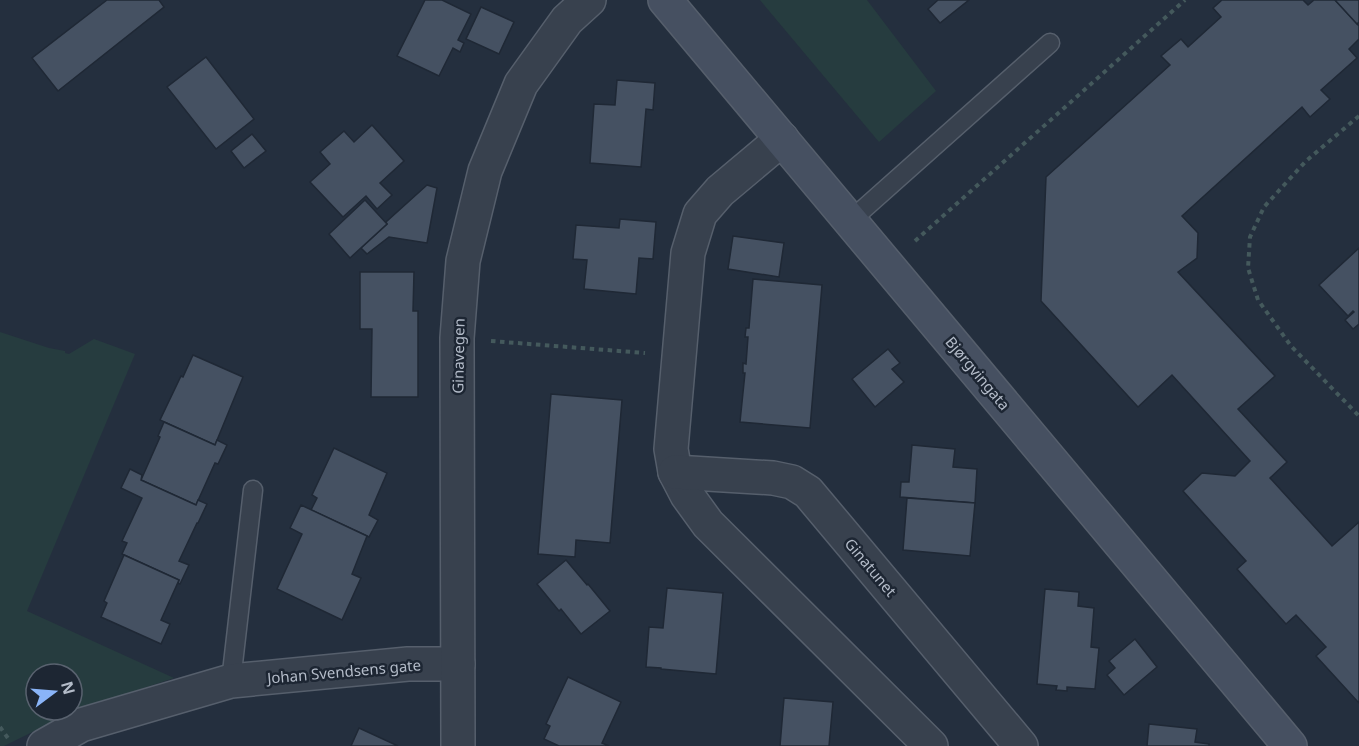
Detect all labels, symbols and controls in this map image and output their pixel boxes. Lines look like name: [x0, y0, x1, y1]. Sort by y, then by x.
street label: Ginavegen: [447, 318, 469, 394]
street label: Bjørgvingata: [941, 332, 1015, 414]
street label: Ginatunet: [841, 534, 902, 601]
street label: Johan Svendsens gate: [264, 654, 422, 688]
north arrow: [24, 662, 84, 722]
text: N: [56, 679, 81, 697]

